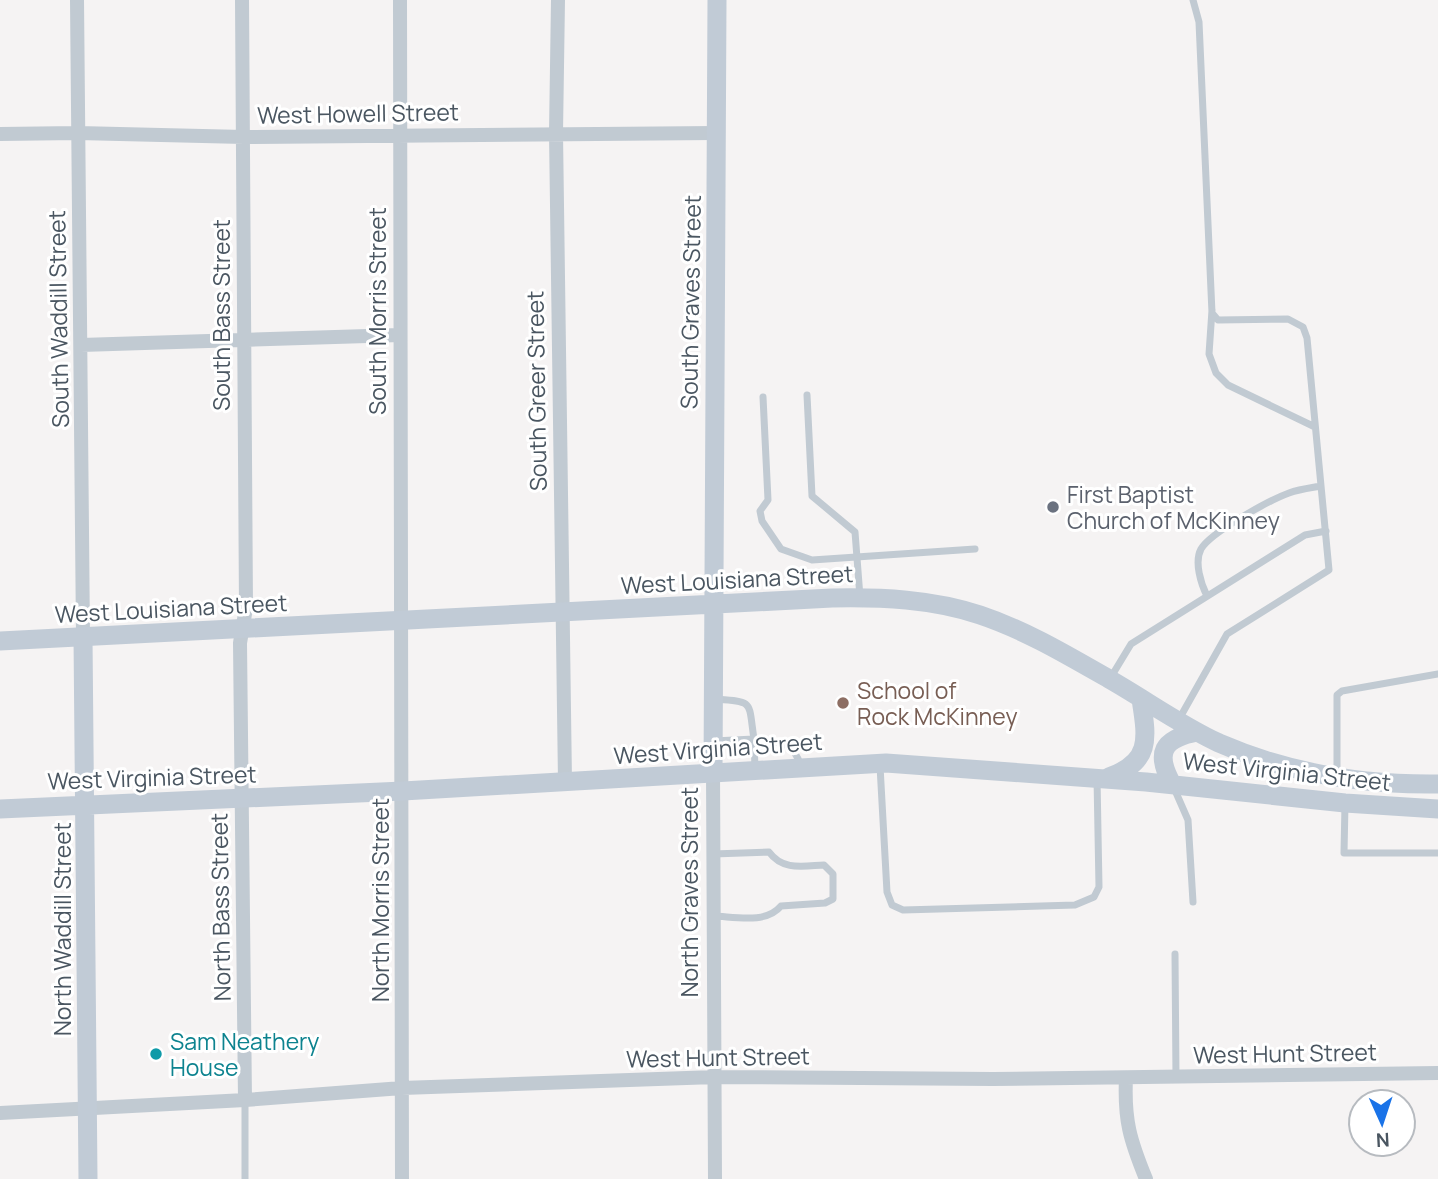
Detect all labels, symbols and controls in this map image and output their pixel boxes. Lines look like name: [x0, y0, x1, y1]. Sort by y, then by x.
street label: West Howell Street: [257, 95, 459, 131]
street label: South Graves Street: [672, 195, 708, 409]
street label: South Morris Street: [361, 207, 393, 415]
street label: South Waddill Street: [40, 210, 76, 428]
street label: South Bass Street: [205, 219, 237, 411]
street label: South Greer Street: [518, 290, 554, 492]
place label: First Baptist Church of McKinney: [1067, 478, 1280, 536]
marker: First Baptist Church of McKinney: [1045, 499, 1061, 515]
street label: West Louisiana Street: [620, 557, 854, 601]
street label: West Louisiana Street: [54, 586, 288, 630]
place label: School of Rock McKinney: [857, 674, 1018, 732]
marker: School of Rock McKinney: [835, 695, 851, 711]
street label: West Virginia Street: [613, 725, 823, 771]
street label: West Virginia Street: [1181, 744, 1393, 798]
street label: West Virginia Street: [47, 757, 257, 797]
street label: North Graves Street: [673, 787, 705, 997]
street label: North Morris Street: [364, 798, 396, 1002]
street label: North Bass Street: [202, 813, 238, 1001]
street label: North Waddill Street: [46, 822, 78, 1036]
place label: Sam Neathery House: [170, 1025, 319, 1083]
street label: West Hunt Street: [1193, 1035, 1377, 1071]
street label: West Hunt Street: [626, 1039, 810, 1075]
marker: Sam Neathery House: [148, 1046, 164, 1062]
north arrow: [1347, 1088, 1417, 1158]
text: N: [1375, 1127, 1390, 1153]

